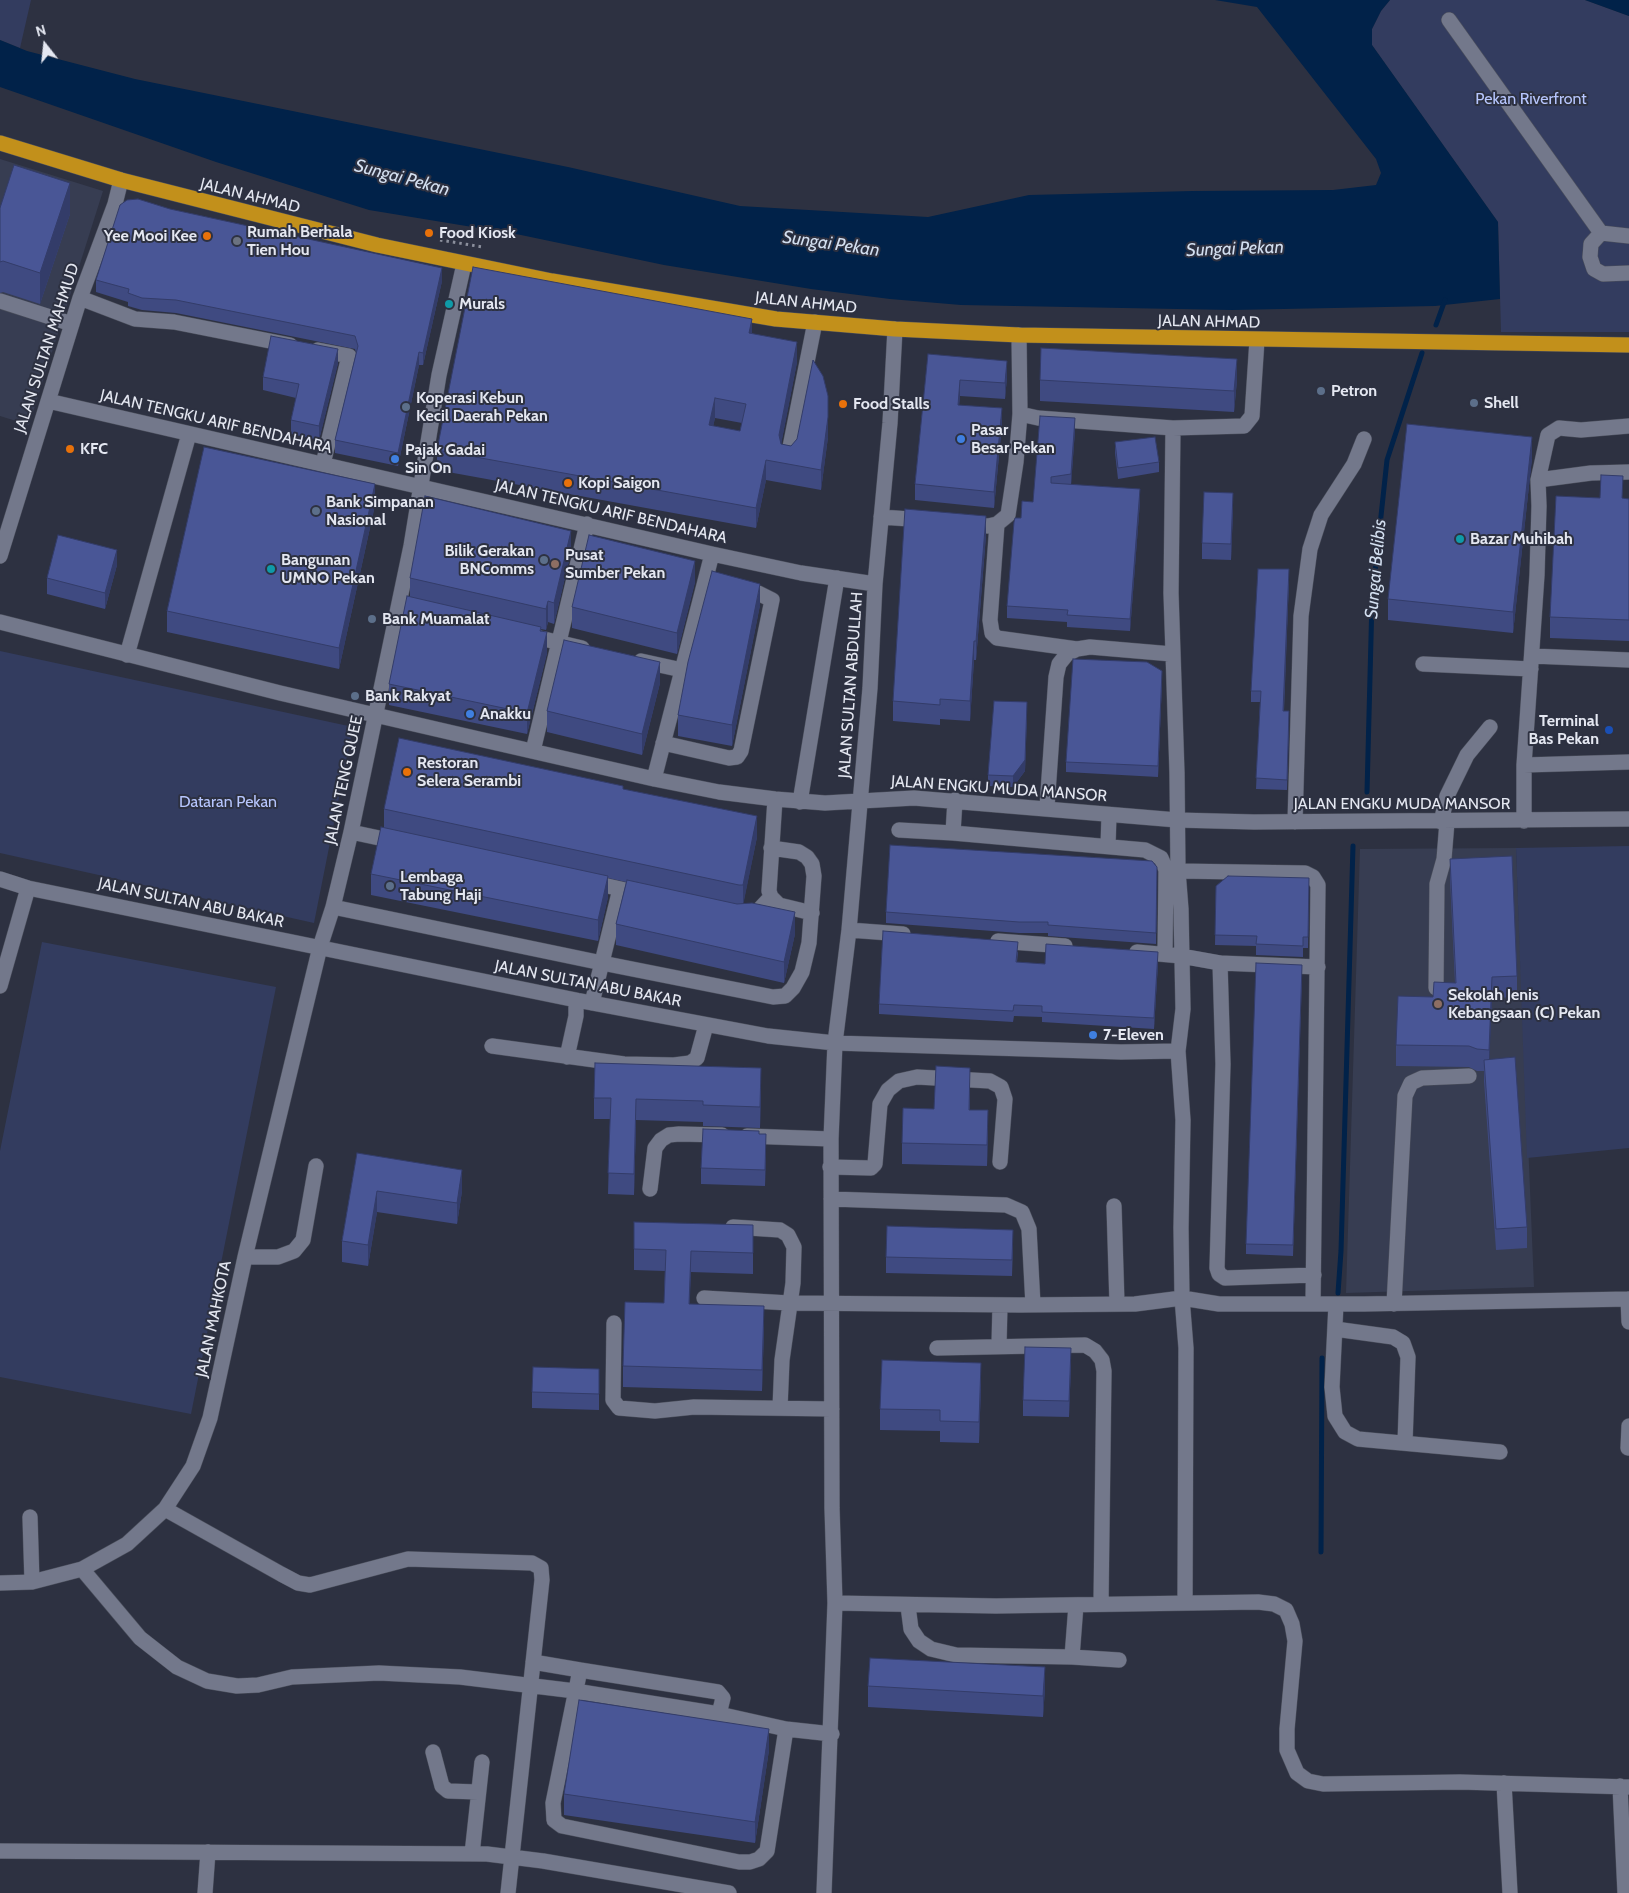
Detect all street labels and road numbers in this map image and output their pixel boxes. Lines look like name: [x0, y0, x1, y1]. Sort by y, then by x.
street label: JALAN AHMAD: [198, 174, 302, 218]
street label: JALAN SULTAN MAHMUD: [11, 261, 83, 435]
street label: JALAN AHMAD: [754, 288, 858, 318]
street label: JALAN AHMAD: [1158, 312, 1260, 332]
street label: JALAN TENGKU ARIF BENDAHARA: [98, 386, 334, 458]
street label: JALAN TENGKU ARIF BENDAHARA: [493, 476, 729, 548]
street label: JALAN SULTAN ABDULLAH: [835, 591, 867, 779]
street label: JALAN TENG QUEE: [321, 714, 367, 846]
street label: JALAN ENGKU MUDA MANSOR: [890, 772, 1108, 806]
street label: JALAN ENGKU MUDA MANSOR: [1294, 794, 1510, 814]
street label: JALAN SULTAN ABU BAKAR: [96, 874, 286, 932]
street label: JALAN SULTAN ABU BAKAR: [493, 956, 683, 1012]
street label: JALAN MAHKOTA: [192, 1259, 236, 1379]

